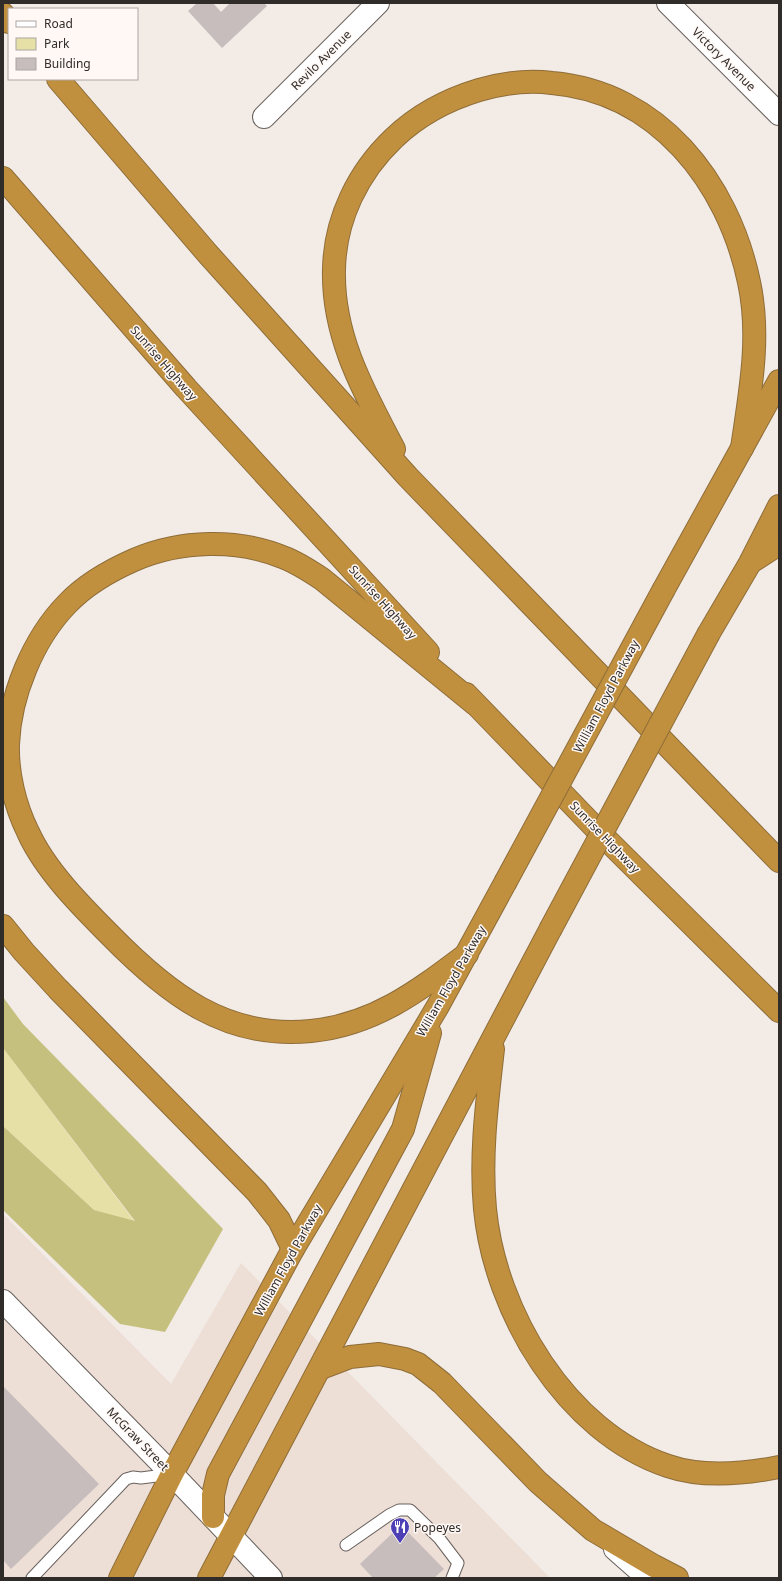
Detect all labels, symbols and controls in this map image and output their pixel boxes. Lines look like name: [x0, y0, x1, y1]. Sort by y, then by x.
legend: [8, 8, 138, 80]
text: Road: [44, 15, 73, 32]
street label: Victory Avenue: [688, 23, 760, 95]
street label: Revilo Avenue: [287, 26, 355, 94]
text: Park: [44, 35, 70, 52]
text: Building: [44, 55, 91, 72]
street label: Sunrise Highway: [127, 322, 202, 405]
street label: Sunrise Highway: [345, 561, 421, 643]
street label: William Floyd Parkway: [569, 636, 643, 755]
street label: Sunrise Highway: [566, 797, 644, 877]
street label: William Floyd Parkway: [412, 922, 490, 1039]
street label: William Floyd Parkway: [250, 1200, 326, 1319]
street label: McGraw Street: [103, 1403, 173, 1475]
restaurant icon: Popeyes: [389, 1516, 411, 1544]
place label: Popeyes: [414, 1519, 461, 1536]

